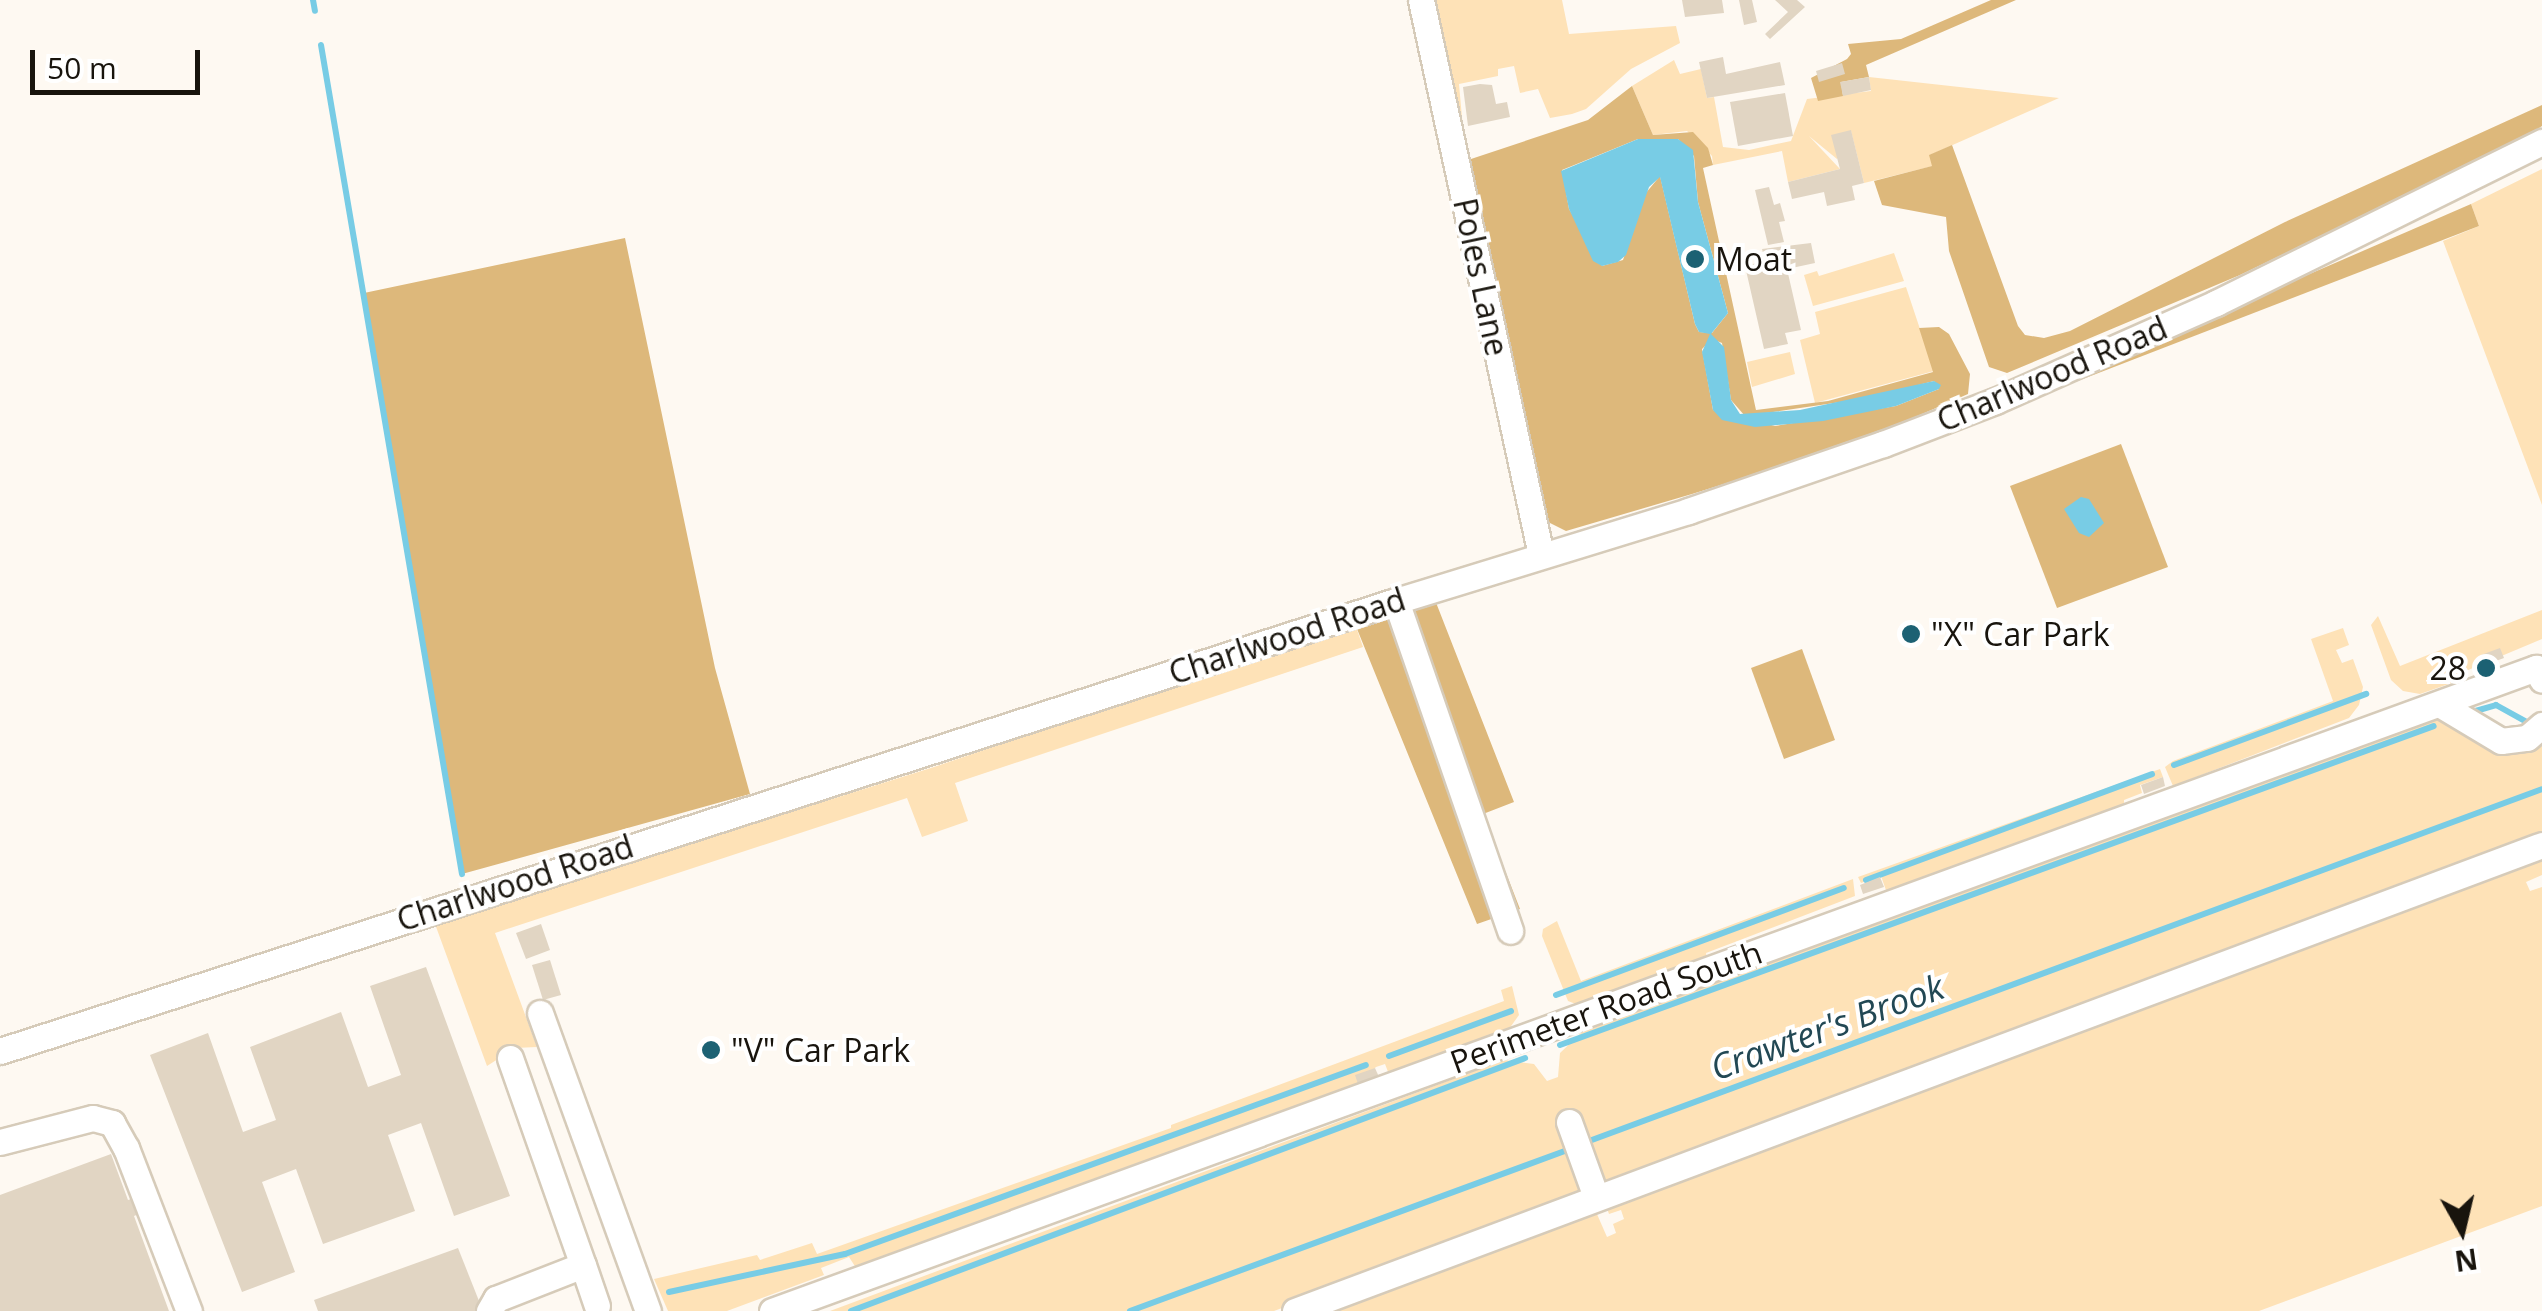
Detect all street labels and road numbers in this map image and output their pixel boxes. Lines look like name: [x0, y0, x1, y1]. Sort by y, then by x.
street label: Poles Lane: [1446, 195, 1516, 359]
street label: Charlwood Road: [1931, 308, 2173, 440]
street label: Charlwood Road: [1164, 580, 1410, 692]
street label: Charlwood Road: [392, 827, 638, 939]
street label: Perimeter Road South: [1445, 933, 1767, 1081]

